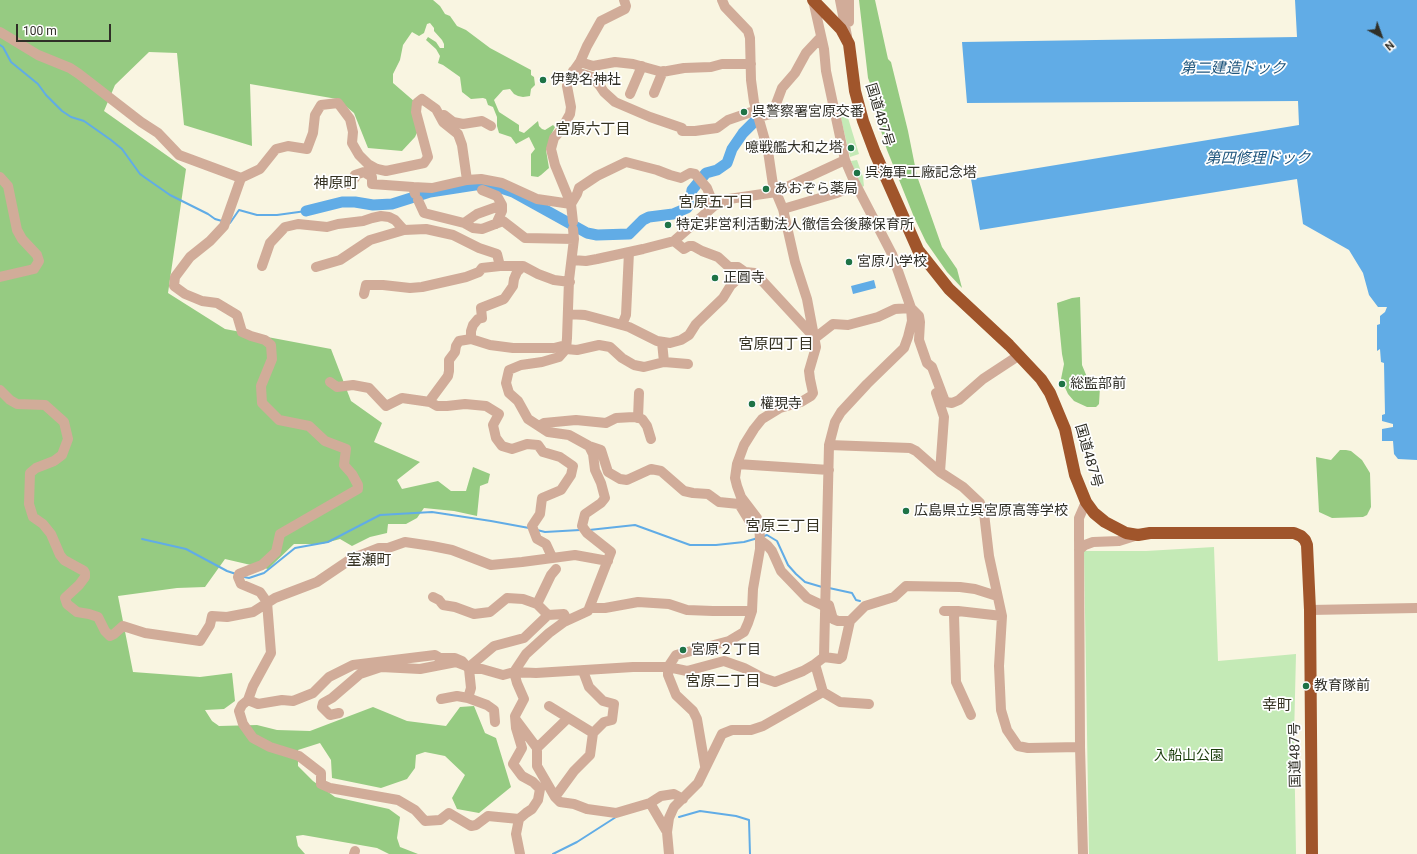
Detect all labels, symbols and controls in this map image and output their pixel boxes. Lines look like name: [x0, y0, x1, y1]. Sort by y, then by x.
scale bar: [18, 16, 113, 42]
north arrow: [1361, 16, 1401, 56]
text: 100 m: [23, 24, 57, 38]
text: N: [1382, 38, 1396, 53]
water label: 第二建造ドック: [1181, 60, 1285, 78]
place label: 伊勢名神社: [551, 72, 621, 88]
marker: 伊勢名神社: [538, 75, 548, 85]
street label: 国道487号: [861, 81, 897, 149]
place label: 呉警察署宮原交番: [752, 104, 864, 120]
marker: 呉警察署宮原交番: [739, 107, 749, 117]
district label: 宮原六丁目: [556, 121, 630, 139]
place label: 噫戦艦大和之塔: [745, 140, 843, 156]
marker: 噫戦艦大和之塔: [846, 143, 856, 153]
water label: 第四修理ドック: [1206, 150, 1310, 168]
place label: 呉海軍工廠記念塔: [865, 165, 977, 181]
marker: 呉海軍工廠記念塔: [852, 168, 862, 178]
district label: 神原町: [314, 175, 358, 193]
place label: あおぞら薬局: [774, 181, 858, 197]
marker: あおぞら薬局: [761, 184, 771, 194]
district label: 宮原五丁目: [679, 194, 753, 212]
place label: 特定非営利活動法人徹信会後藤保育所: [676, 217, 914, 233]
marker: 特定非営利活動法人徹信会後藤保育所: [663, 220, 673, 230]
place label: 宮原小学校: [857, 254, 927, 270]
marker: 宮原小学校: [844, 257, 854, 267]
place label: 正圓寺: [723, 270, 765, 286]
marker: 正圓寺: [710, 273, 720, 283]
district label: 宮原四丁目: [739, 336, 813, 354]
place label: 総監部前: [1070, 376, 1126, 392]
marker: 総監部前: [1057, 379, 1067, 389]
place label: 權現寺: [760, 396, 802, 412]
marker: 權現寺: [747, 399, 757, 409]
street label: 国道487号: [1071, 422, 1105, 490]
place label: 広島県立呉宮原高等学校: [914, 503, 1068, 519]
marker: 広島県立呉宮原高等学校: [901, 506, 911, 516]
district label: 宮原三丁目: [746, 518, 820, 536]
district label: 室瀬町: [347, 552, 391, 570]
place label: 宮原２丁目: [691, 642, 761, 658]
marker: 宮原２丁目: [678, 645, 688, 655]
district label: 宮原二丁目: [686, 673, 760, 691]
place label: 教育隊前: [1314, 678, 1370, 694]
marker: 教育隊前: [1301, 681, 1311, 691]
district label: 幸町: [1262, 697, 1292, 715]
street label: 国道487号: [1287, 722, 1305, 788]
park label: 入船山公園: [1154, 748, 1224, 764]

